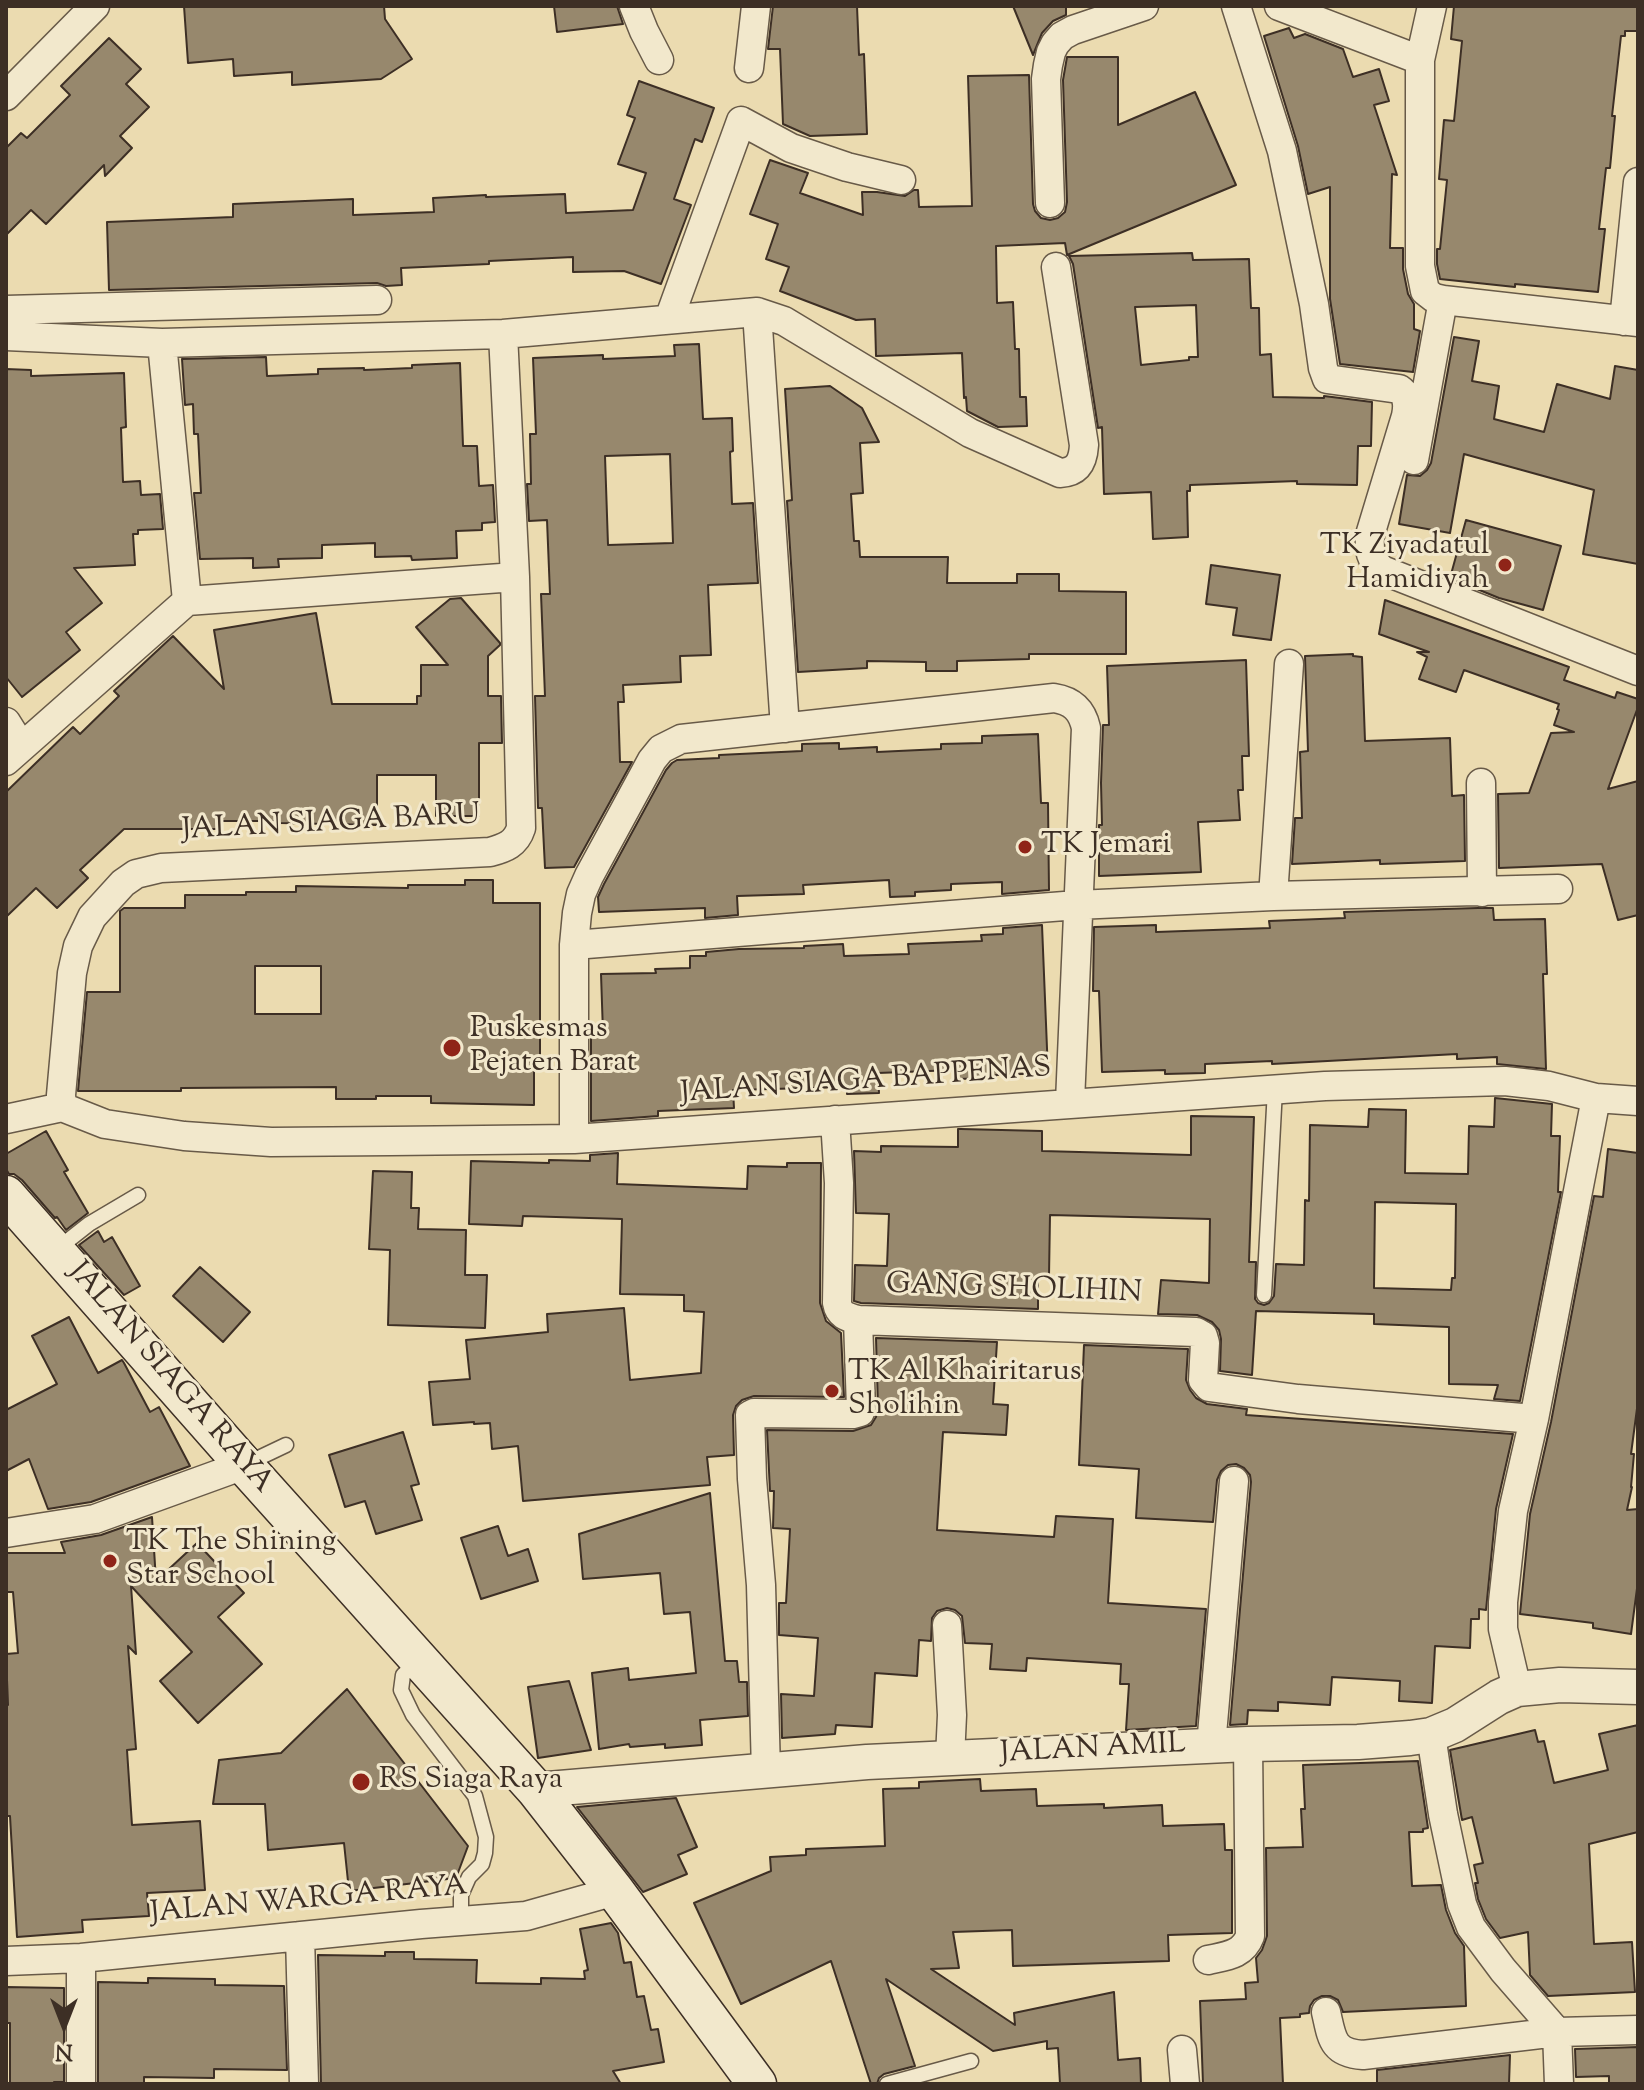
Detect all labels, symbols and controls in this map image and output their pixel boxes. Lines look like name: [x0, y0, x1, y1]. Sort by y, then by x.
place label: TK Ziyadatul Hamidiyah: [1320, 530, 1489, 600]
marker: TK Ziyadatul Hamidiyah: [1496, 556, 1514, 574]
street label: JALAN SIAGA BARU: [181, 799, 481, 851]
place label: TK Jemari: [1041, 829, 1171, 865]
marker: TK Jemari: [1016, 838, 1034, 856]
place label: Puskesmas Pejaten Barat: [470, 1013, 637, 1084]
marker: Puskesmas Pejaten Barat: [441, 1037, 463, 1059]
street label: JALAN SIAGA BAPPENAS: [679, 1052, 1053, 1114]
street label: JALAN SIAGA RAYA: [59, 1256, 279, 1502]
street label: GANG SHOLIHIN: [885, 1269, 1143, 1313]
place label: TK Al Khairitarus Sholihin: [848, 1356, 1081, 1426]
marker: TK Al Khairitarus Sholihin: [823, 1382, 841, 1400]
place label: TK The Shining Star School: [126, 1526, 336, 1596]
marker: TK The Shining Star School: [101, 1552, 119, 1570]
street label: JALAN AMIL: [999, 1728, 1187, 1774]
place label: RS Siaga Raya: [379, 1764, 563, 1800]
marker: RS Siaga Raya: [350, 1771, 372, 1793]
street label: JALAN WARGA RAYA: [149, 1870, 469, 1934]
north arrow: [24, 1986, 104, 2066]
text: N: [55, 2034, 73, 2066]

